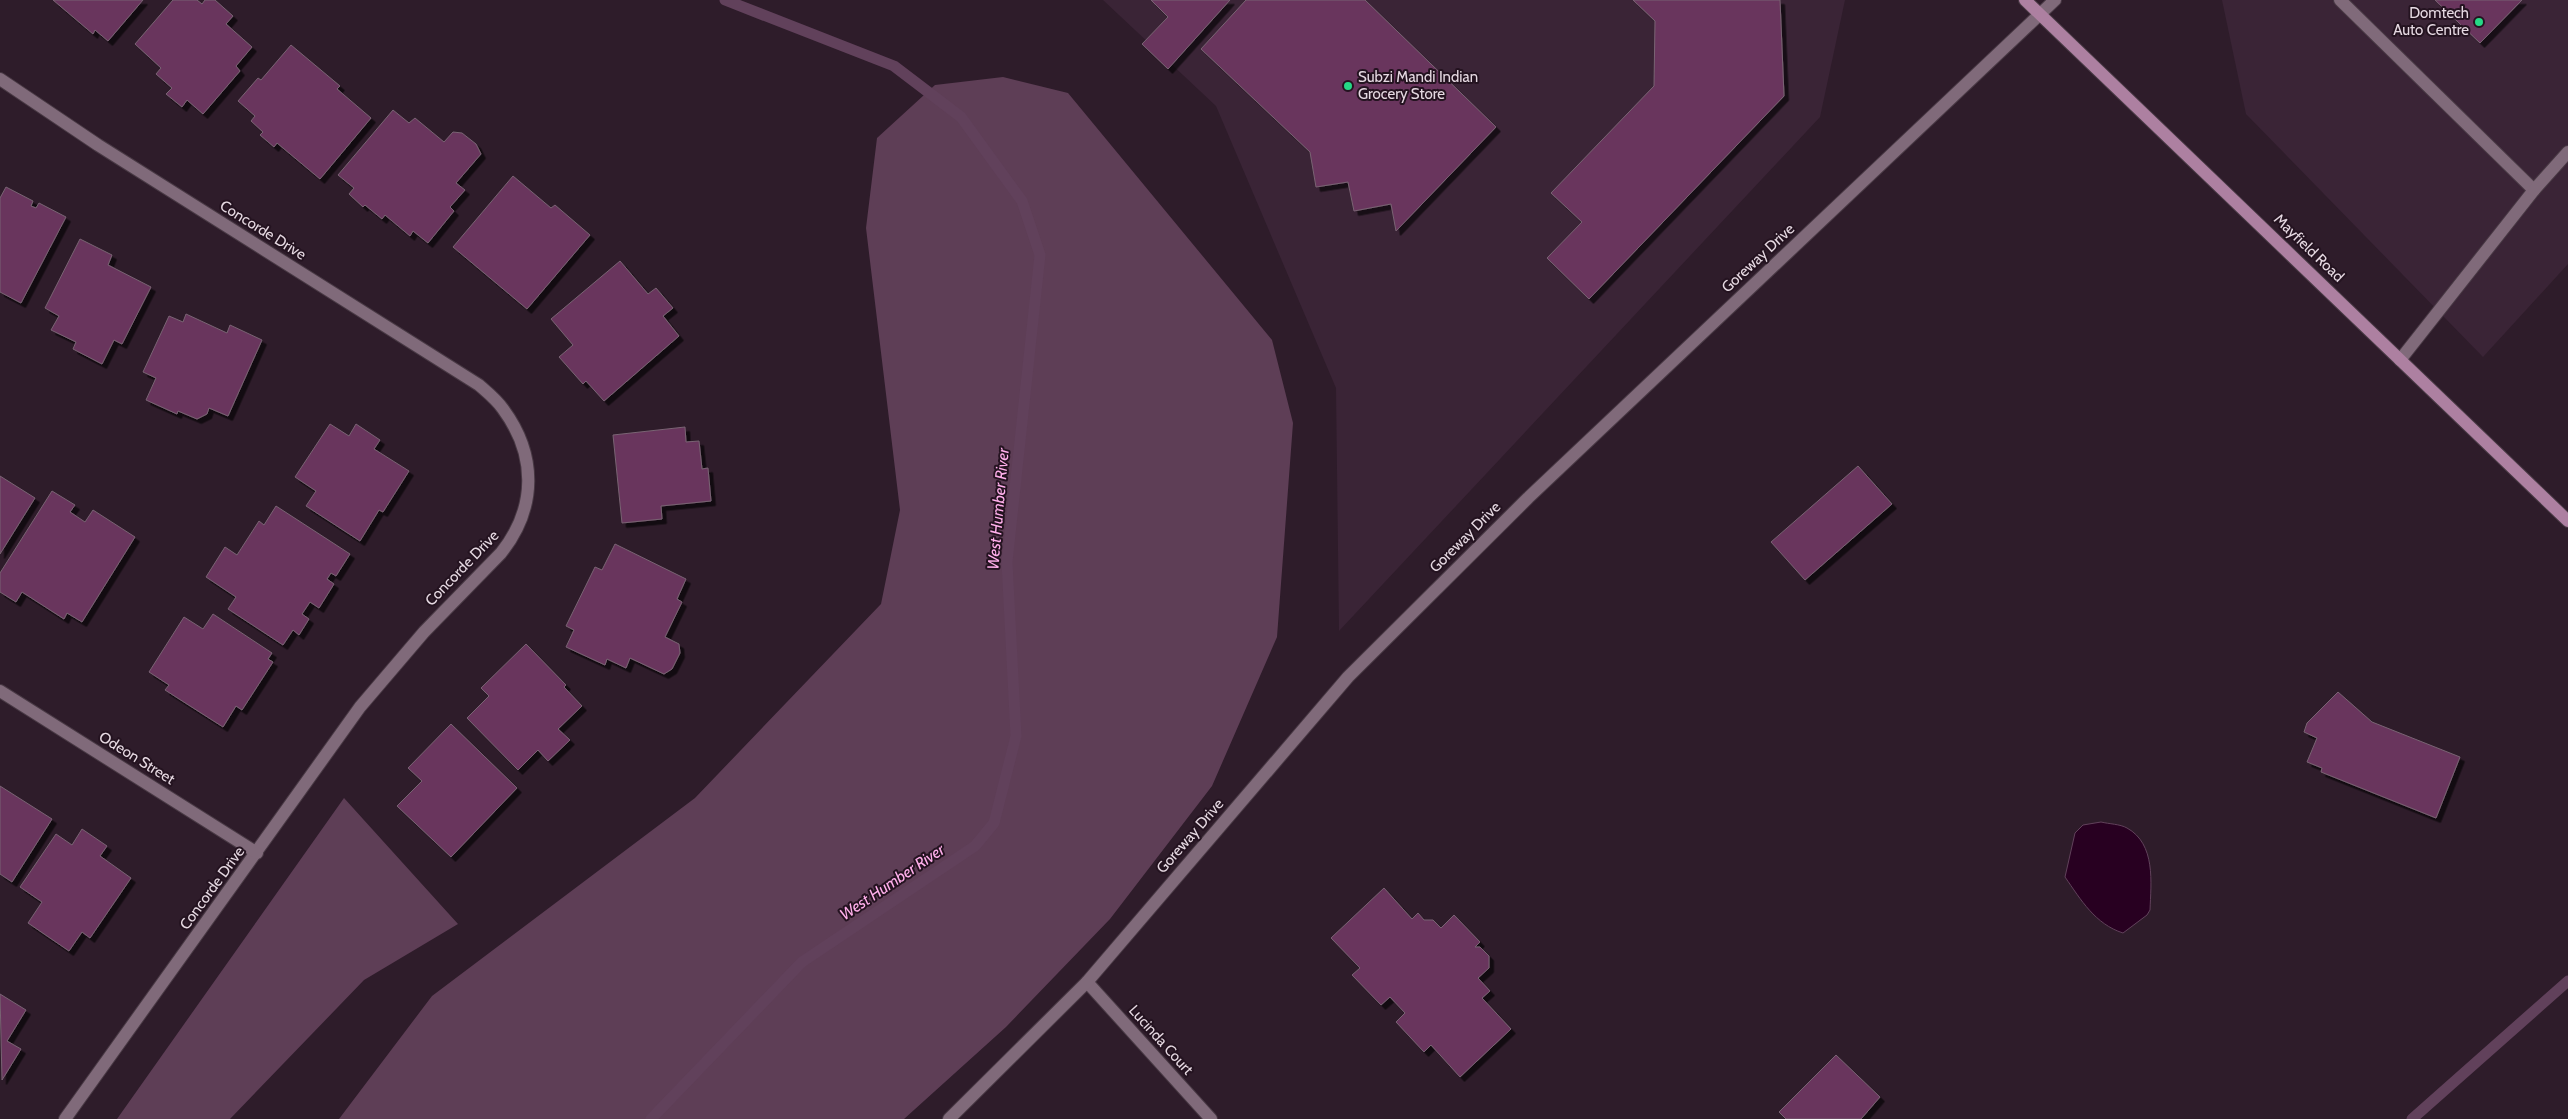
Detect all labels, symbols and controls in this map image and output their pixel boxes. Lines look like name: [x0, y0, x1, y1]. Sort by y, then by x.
place label: Domtech Auto Centre: [2393, 4, 2469, 39]
marker: Domtech Auto Centre: [2473, 16, 2485, 28]
place label: Subzi Mandi Indian Grocery Store: [1358, 68, 1478, 103]
marker: Subzi Mandi Indian Grocery Store: [1342, 80, 1354, 92]
street label: Concorde Drive: [217, 196, 310, 264]
street label: Mayfield Road: [2270, 210, 2348, 286]
street label: Goreway Drive: [1718, 220, 1798, 296]
water label: West Humber River: [983, 446, 1013, 571]
street label: Goreway Drive: [1426, 498, 1504, 576]
street label: Concorde Drive: [421, 526, 503, 610]
street label: Odeon Street: [96, 728, 178, 788]
street label: Goreway Drive: [1153, 795, 1227, 877]
water label: West Humber River: [836, 839, 949, 924]
street label: Concorde Drive: [176, 843, 248, 933]
street label: Lucinda Court: [1125, 1001, 1197, 1079]

